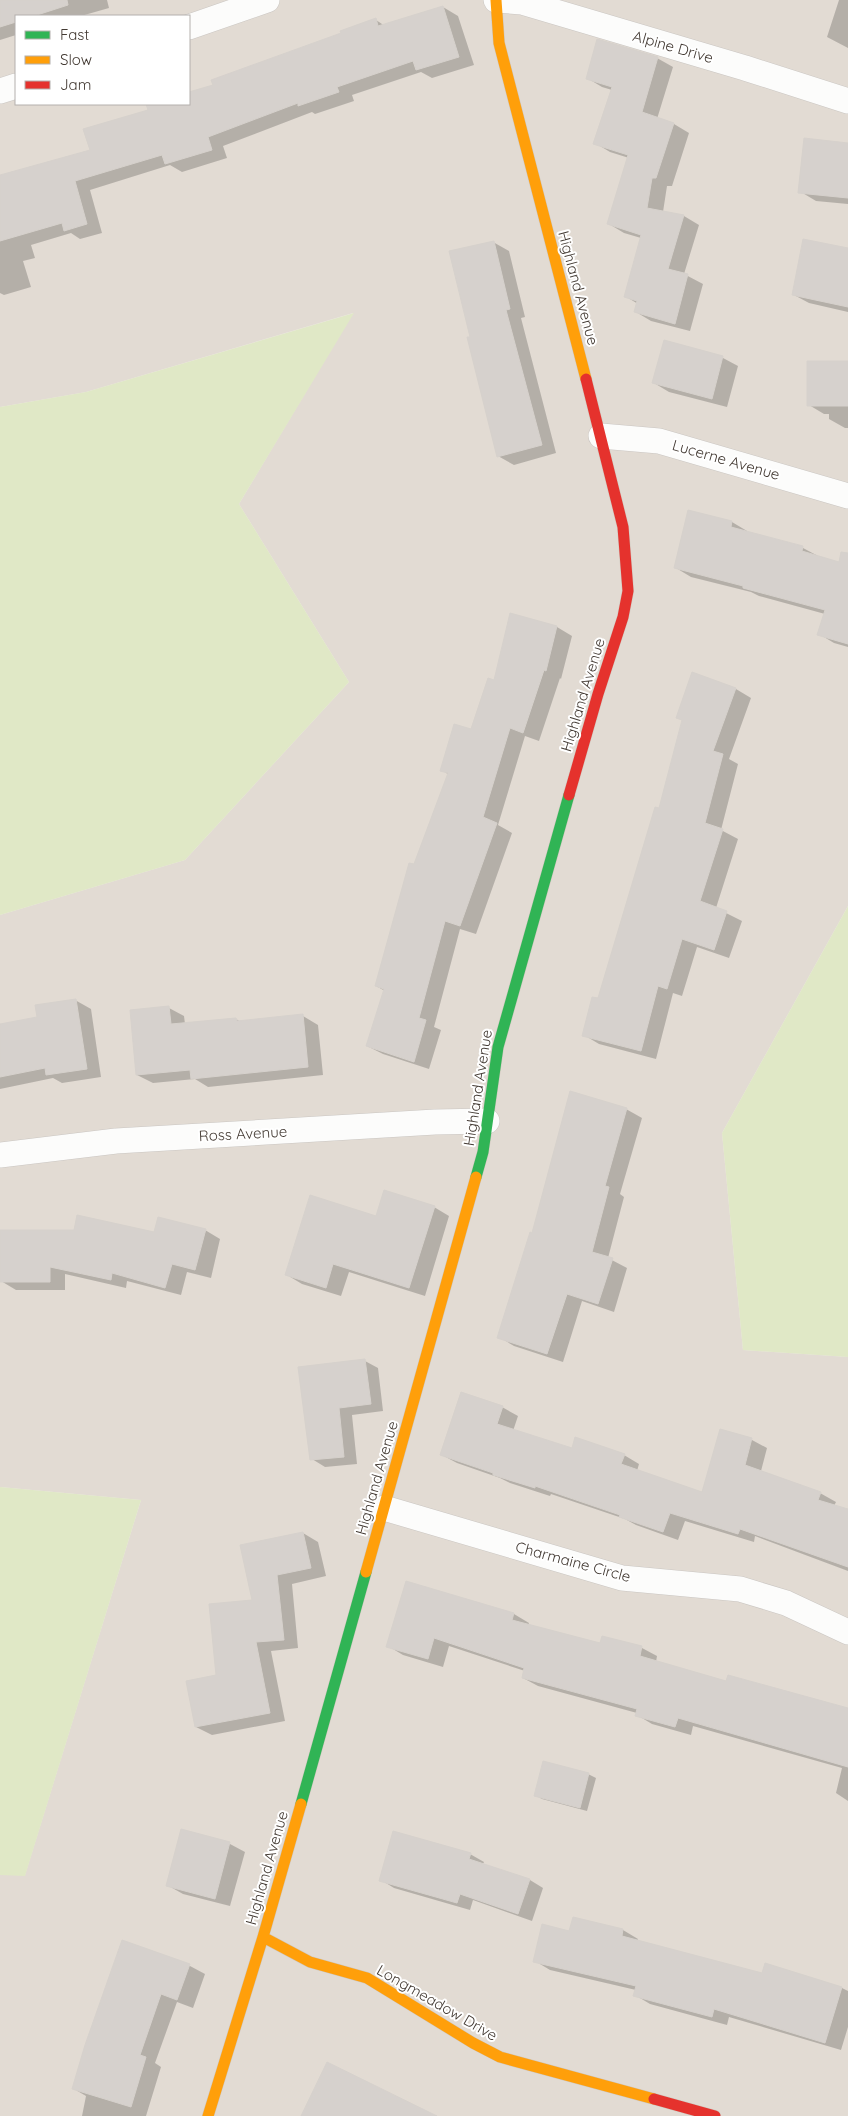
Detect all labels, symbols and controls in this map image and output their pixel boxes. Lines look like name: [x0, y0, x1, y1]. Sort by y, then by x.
legend: [15, 15, 190, 105]
text: Fast: [60, 25, 89, 44]
street label: Alpine Drive: [631, 26, 716, 67]
text: Slow: [60, 50, 92, 69]
text: Jam: [60, 75, 91, 94]
street label: Highland Avenue: [554, 229, 603, 347]
street label: Lucerne Avenue: [670, 435, 782, 484]
street label: Highland Avenue: [556, 636, 609, 754]
street label: Highland Avenue: [459, 1028, 496, 1147]
street label: Ross Avenue: [198, 1122, 288, 1145]
street label: Highland Avenue: [351, 1419, 402, 1537]
street label: Charmaine Circle: [513, 1537, 633, 1586]
street label: Highland Avenue: [241, 1809, 292, 1927]
street label: Longmeadow Drive: [374, 1960, 501, 2045]

